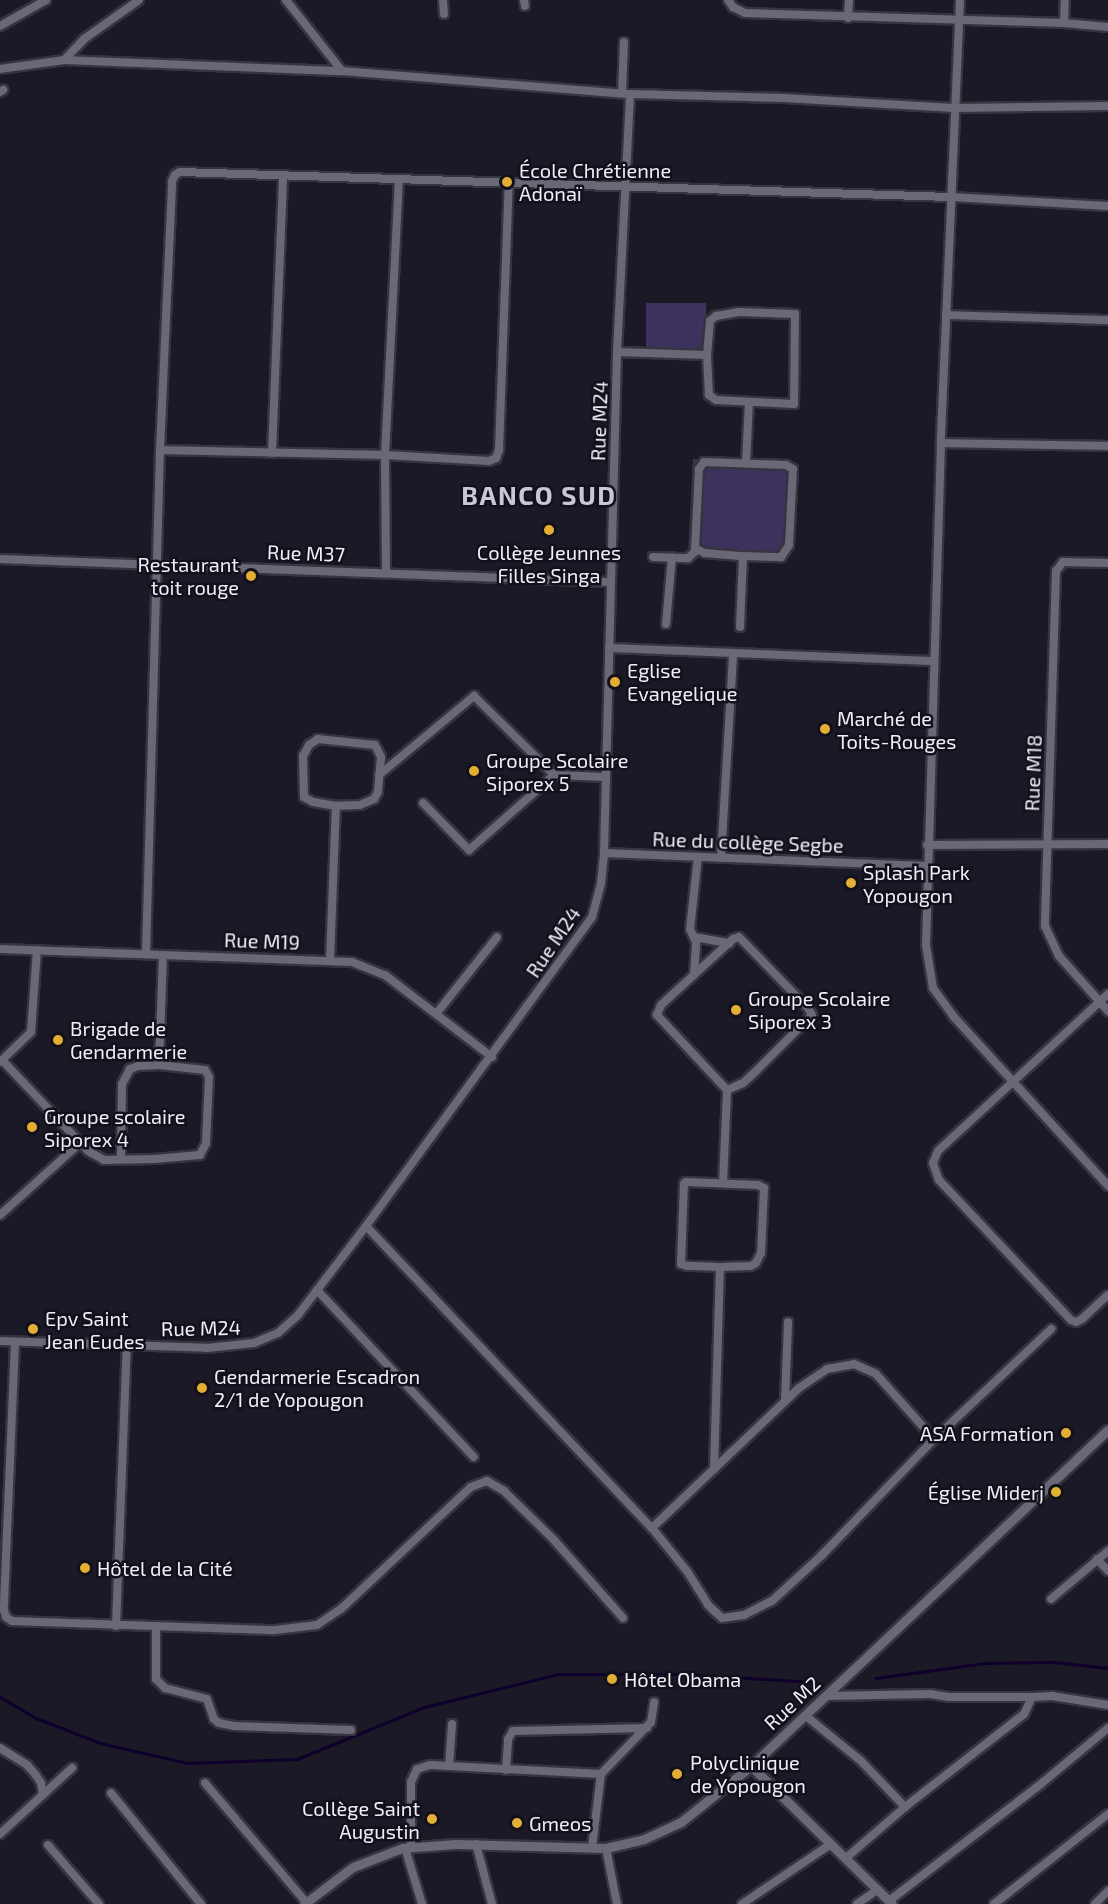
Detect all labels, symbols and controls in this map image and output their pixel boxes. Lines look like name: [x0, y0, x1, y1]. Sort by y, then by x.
place label: École Chrétienne Adonaï: [519, 158, 671, 205]
marker: École Chrétienne Adonaï: [500, 175, 514, 189]
street label: Rue M24: [586, 381, 612, 461]
district label: BANCO SUD: [461, 479, 617, 511]
marker: Collège Jeunnes Filles Singa: [542, 523, 556, 537]
street label: Rue M37: [267, 540, 345, 566]
place label: Collège Jeunnes Filles Singa: [477, 540, 621, 587]
place label: Restaurant toit rouge: [138, 552, 239, 599]
marker: Restaurant toit rouge: [244, 569, 258, 583]
place label: Eglise Evangelique: [627, 658, 738, 705]
marker: Eglise Evangelique: [608, 675, 622, 689]
place label: Marché de Toits-Rouges: [837, 706, 956, 753]
marker: Marché de Toits-Rouges: [818, 722, 832, 736]
street label: Rue M18: [1020, 734, 1046, 812]
place label: Groupe Scolaire Siporex 5: [486, 748, 628, 795]
marker: Groupe Scolaire Siporex 5: [467, 764, 481, 778]
street label: Rue du collège Segbe: [652, 827, 844, 857]
place label: Splash Park Yopougon: [863, 860, 970, 907]
marker: Splash Park Yopougon: [844, 876, 858, 890]
street label: Rue M24: [521, 902, 585, 982]
street label: Rue M19: [224, 928, 300, 954]
place label: Groupe Scolaire Siporex 3: [748, 987, 890, 1034]
marker: Groupe Scolaire Siporex 3: [729, 1003, 743, 1017]
place label: Brigade de Gendarmerie: [70, 1016, 187, 1063]
marker: Brigade de Gendarmerie: [51, 1033, 65, 1047]
place label: Groupe scolaire Siporex 4: [44, 1104, 185, 1151]
marker: Groupe scolaire Siporex 4: [25, 1120, 39, 1134]
place label: Epv Saint Jean Eudes: [45, 1306, 145, 1353]
street label: Rue M24: [161, 1315, 241, 1341]
marker: Epv Saint Jean Eudes: [26, 1322, 40, 1336]
place label: Gendarmerie Escadron 2/1 de Yopougon: [214, 1364, 420, 1411]
marker: Gendarmerie Escadron 2/1 de Yopougon: [195, 1381, 209, 1395]
place label: ASA Formation: [920, 1421, 1054, 1445]
marker: ASA Formation: [1059, 1426, 1073, 1440]
place label: Église Miderj: [928, 1480, 1044, 1504]
marker: Église Miderj: [1049, 1485, 1063, 1499]
place label: Hôtel de la Cité: [97, 1556, 233, 1580]
marker: Hôtel de la Cité: [78, 1561, 92, 1575]
place label: Hôtel Obama: [624, 1667, 742, 1691]
street label: Rue M2: [759, 1671, 825, 1735]
marker: Hôtel Obama: [605, 1672, 619, 1686]
place label: Polyclinique de Yopougon: [690, 1750, 806, 1797]
marker: Polyclinique de Yopougon: [668, 1765, 686, 1783]
place label: Collège Saint Augustin: [302, 1796, 420, 1843]
place label: Gmeos: [529, 1811, 591, 1835]
marker: Collège Saint Augustin: [425, 1812, 439, 1826]
marker: Gmeos: [510, 1816, 524, 1830]

